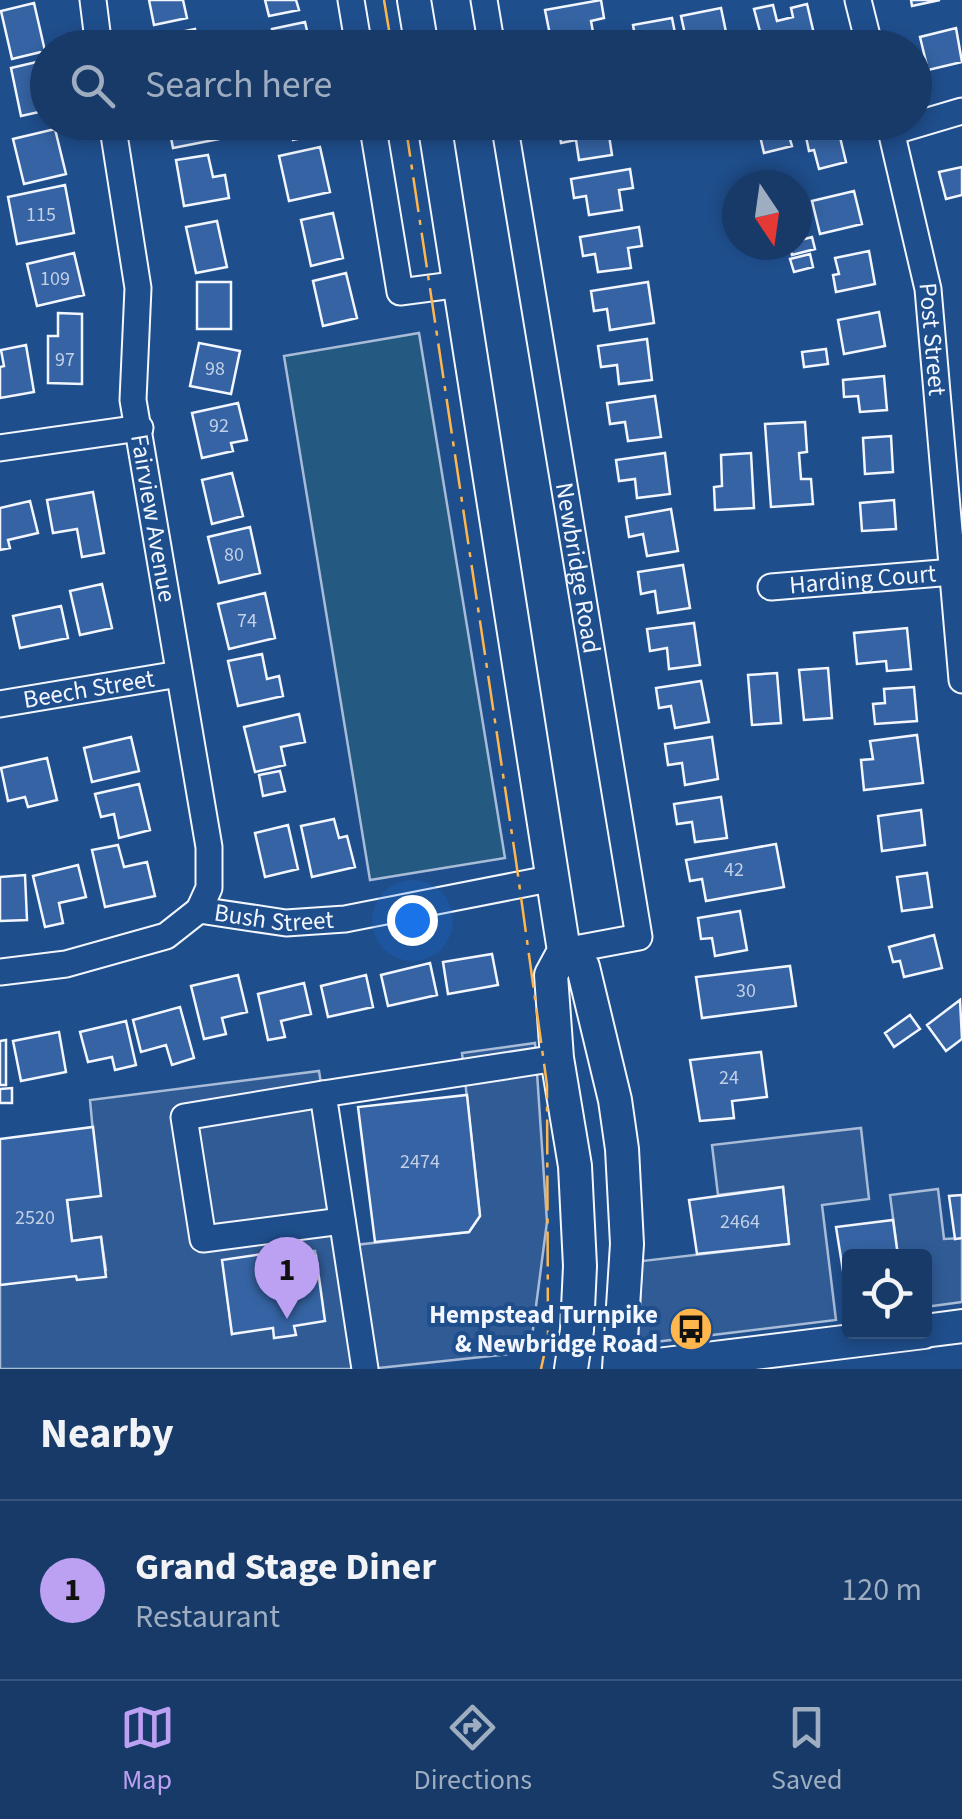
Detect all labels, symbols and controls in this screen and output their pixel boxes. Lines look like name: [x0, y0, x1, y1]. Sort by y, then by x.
search box: [30, 30, 932, 140]
icon: search: [65, 58, 120, 113]
text: Search here: [145, 58, 332, 112]
north arrow: [722, 170, 812, 260]
house number: 115: [26, 201, 56, 229]
house number: 109: [40, 265, 70, 293]
street label: Post Street: [910, 281, 955, 398]
house number: 97: [55, 346, 75, 374]
house number: 98: [205, 355, 225, 383]
house number: 92: [209, 412, 229, 440]
street label: Fairview Avenue: [121, 431, 185, 605]
street label: Newbridge Road: [546, 480, 610, 656]
house number: 80: [224, 541, 244, 569]
street label: Harding Court: [788, 555, 938, 603]
house number: 74: [237, 607, 257, 635]
street label: Beech Street: [21, 660, 157, 718]
house number: 42: [724, 856, 744, 884]
street label: Bush Street: [212, 895, 335, 941]
your location: [387, 895, 438, 946]
house number: 30: [736, 977, 756, 1005]
house number: 24: [719, 1064, 739, 1092]
house number: 2474: [400, 1148, 440, 1176]
house number: 2520: [15, 1204, 55, 1232]
house number: 2464: [720, 1208, 760, 1236]
pin: 1: [254, 1236, 320, 1319]
map controls: [842, 1249, 932, 1339]
button: locate: [842, 1249, 932, 1339]
place label: Hempstead Turnpike & Newbridge Road: [429, 1297, 658, 1362]
bus stop icon: Hempstead Turnpike & Newbridge Road: [668, 1306, 714, 1352]
text: Nearby: [40, 1404, 174, 1464]
text: Grand Stage Diner: [135, 1540, 436, 1594]
text: 1: [64, 1567, 81, 1613]
text: 120 m: [841, 1567, 922, 1613]
text: Restaurant: [135, 1594, 280, 1640]
tab: Map: [120, 1700, 175, 1800]
tab: Directions: [414, 1700, 532, 1800]
tab: Saved: [771, 1700, 842, 1800]

